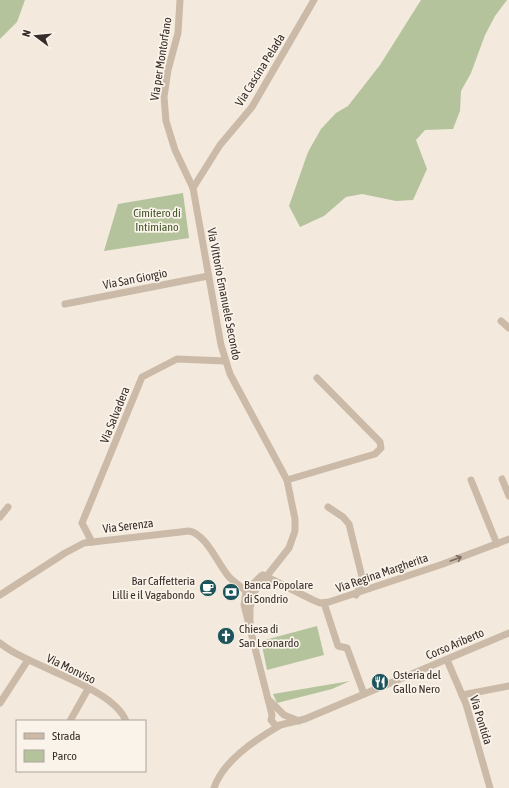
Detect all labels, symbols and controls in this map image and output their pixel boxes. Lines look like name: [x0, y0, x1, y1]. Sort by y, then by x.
north arrow: [16, 16, 56, 56]
street label: Via per Montorfano: [147, 16, 175, 102]
text: N: [20, 28, 33, 38]
street label: Via Cascina Pelada: [232, 31, 288, 109]
park label: Cimitero di Intimiano: [133, 206, 181, 234]
street label: Via Vittorio Emanuele Secondo: [204, 227, 244, 362]
street label: Via San Giorgio: [102, 266, 169, 292]
street label: Via Salvadera: [97, 385, 133, 445]
street label: Via Serenza: [102, 516, 154, 536]
street label: Via Regina Margherita: [334, 551, 430, 595]
one-way arrow: [450, 555, 462, 563]
place label: Bar Caffetteria Lilli e il Vagabondo: [112, 574, 195, 602]
cafe icon: Bar Caffetteria Lilli e il Vagabondo: [198, 578, 218, 598]
place label: Banca Popolare di Sondrio: [244, 578, 313, 606]
bank icon: Banca Popolare di Sondrio: [221, 582, 241, 602]
place label: Chiesa di San Leonardo: [239, 622, 299, 650]
street label: Corso Ariberto: [424, 625, 487, 663]
church icon: Chiesa di San Leonardo: [216, 626, 236, 646]
street label: Via Monviso: [44, 651, 98, 687]
place label: Osteria del Gallo Nero: [393, 668, 442, 696]
restaurant icon: Osteria del Gallo Nero: [370, 672, 390, 692]
street label: Via Pontida: [467, 694, 495, 746]
legend: [16, 720, 146, 772]
text: Strada: [52, 729, 81, 743]
text: Parco: [52, 749, 77, 763]

